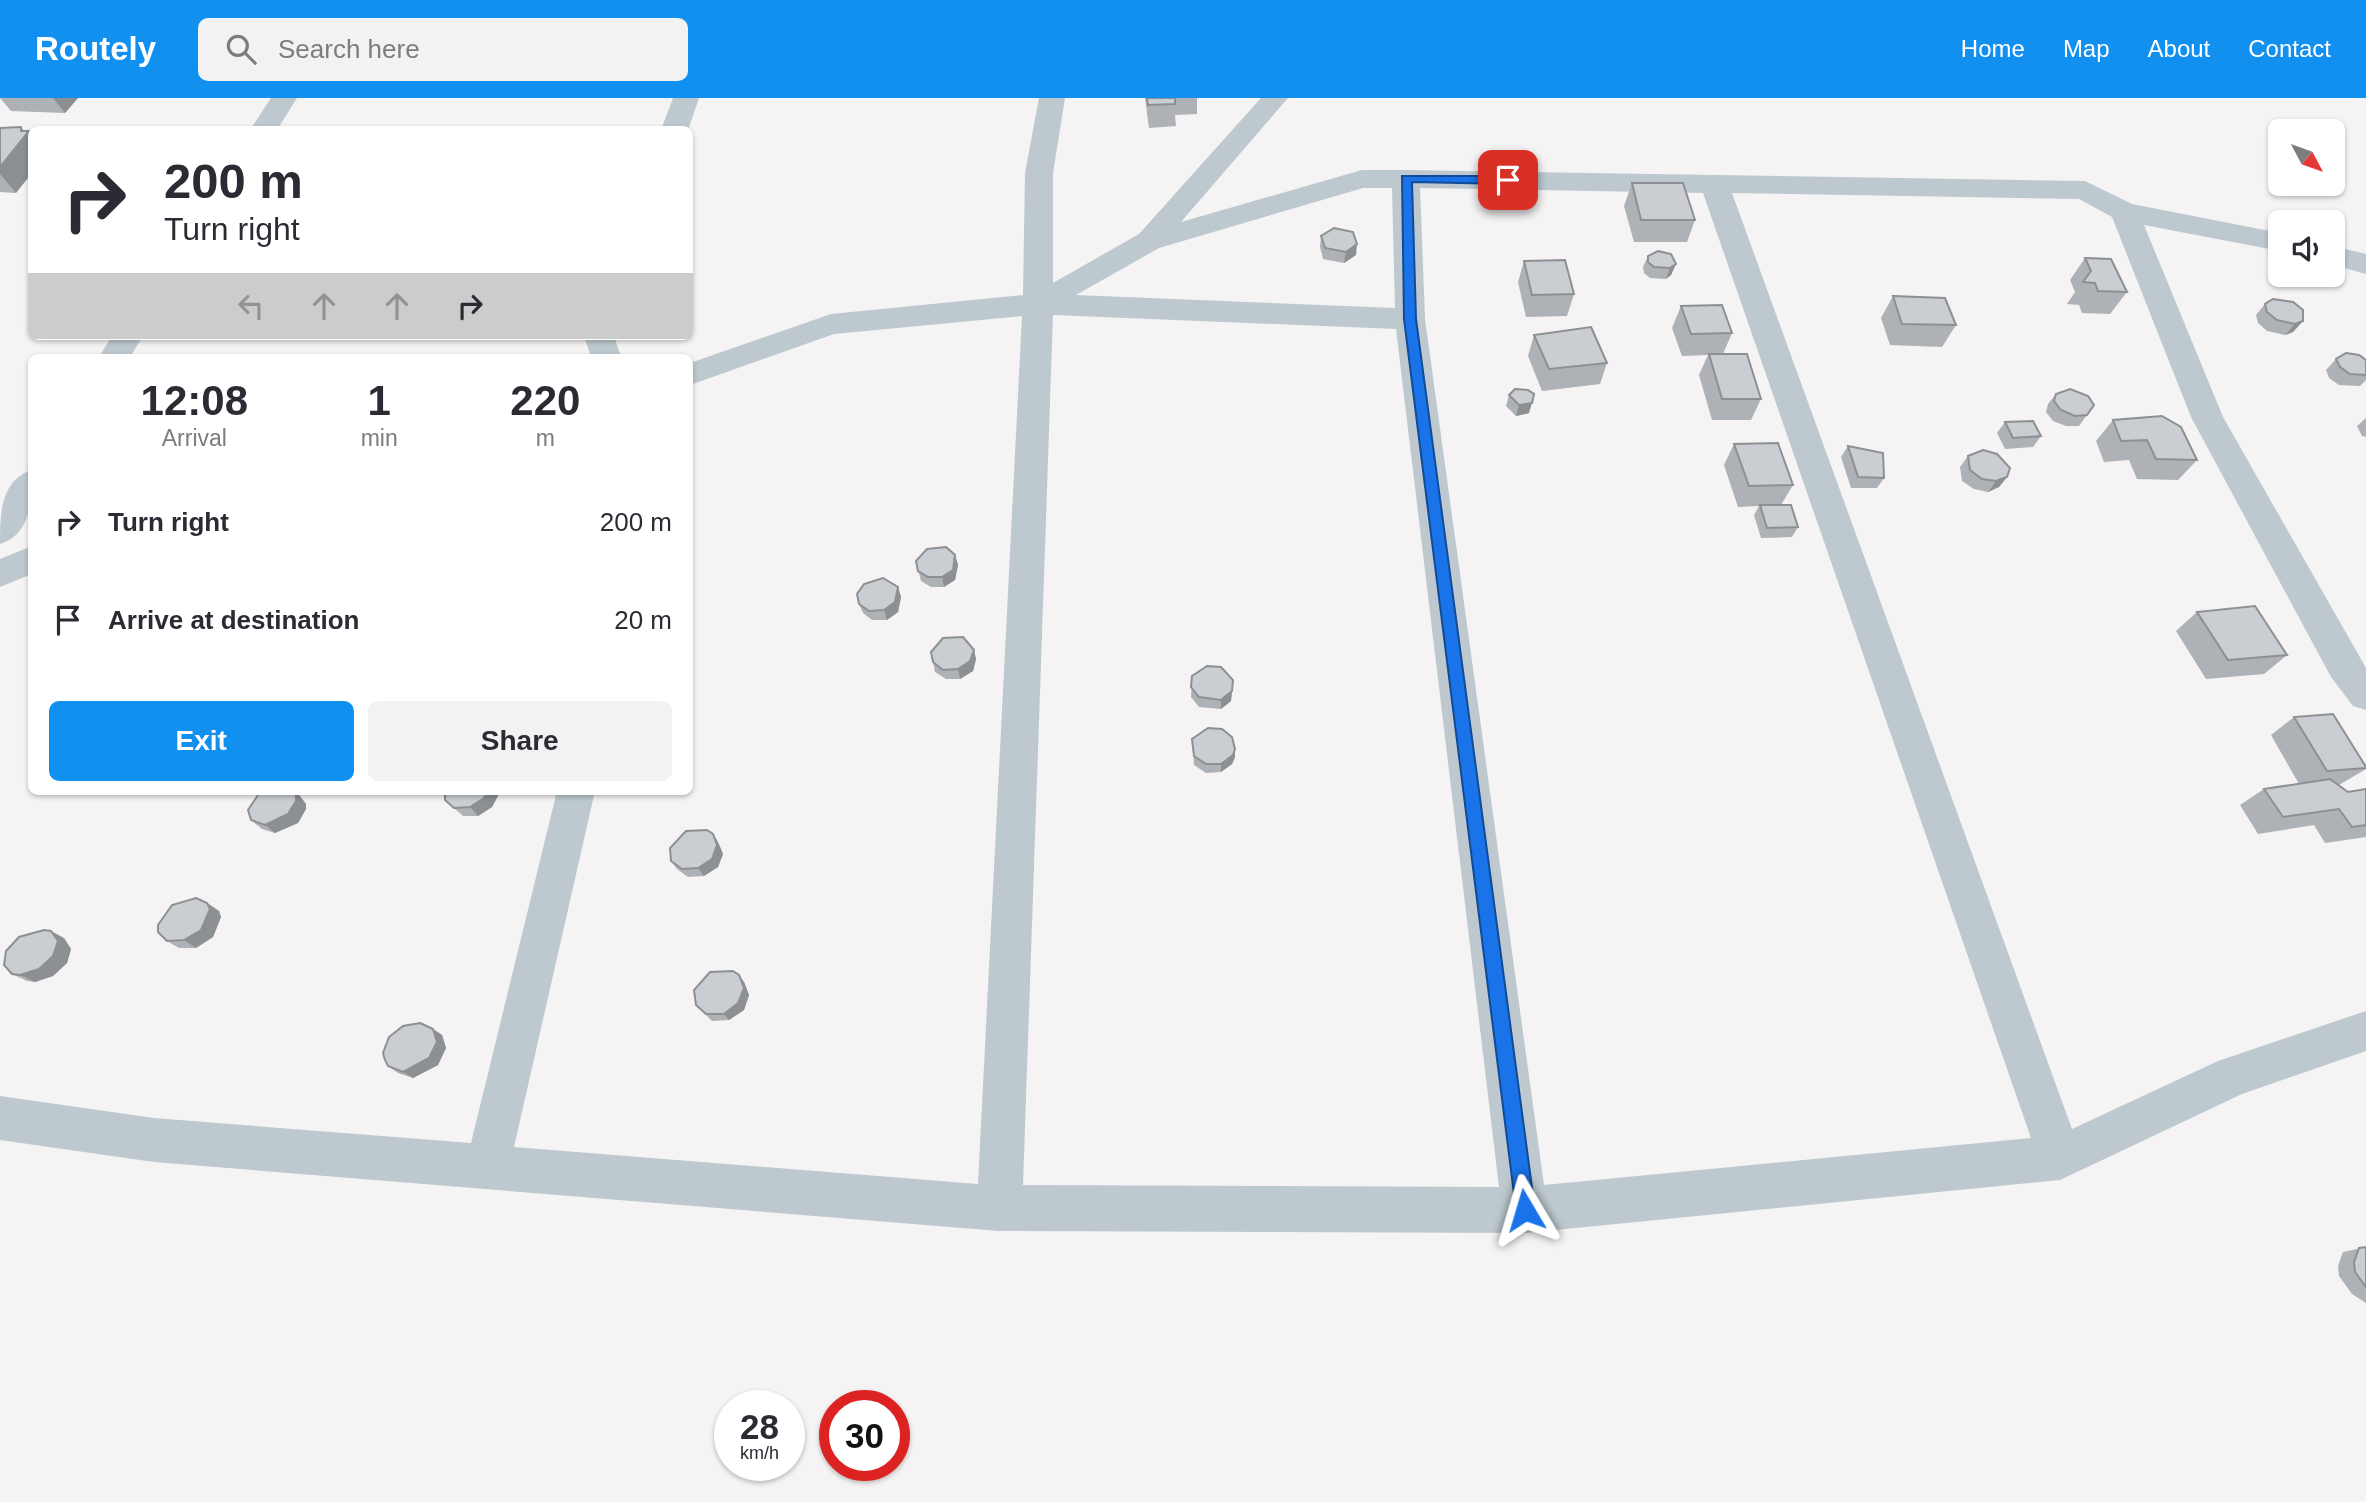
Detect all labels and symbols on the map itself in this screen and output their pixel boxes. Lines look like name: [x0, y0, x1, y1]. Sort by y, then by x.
north arrow: [2268, 119, 2345, 196]
pin: [1478, 150, 1538, 210]
position arrow: [1488, 1173, 1562, 1247]
speed limit sign: 30: [819, 1390, 910, 1481]

